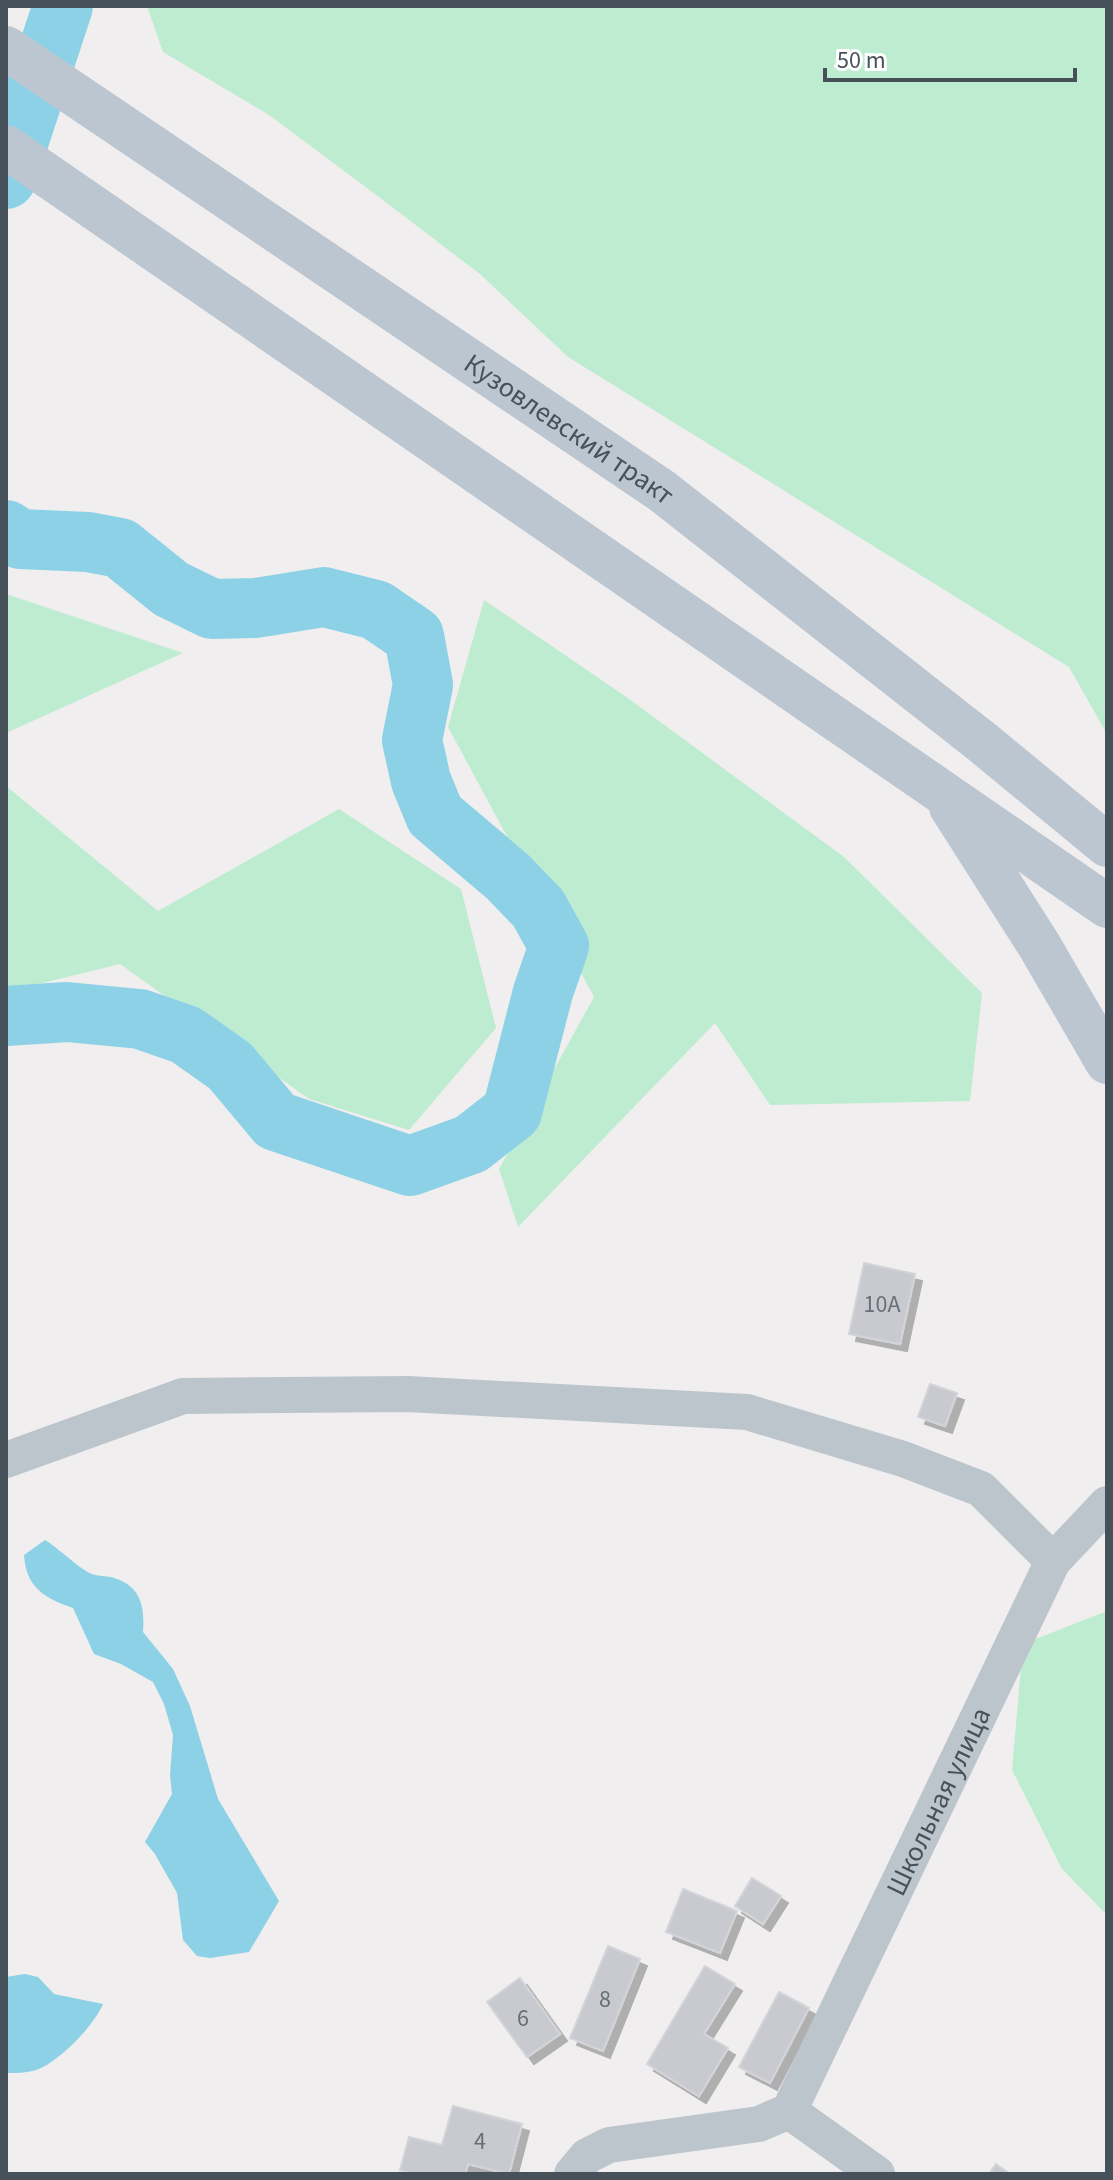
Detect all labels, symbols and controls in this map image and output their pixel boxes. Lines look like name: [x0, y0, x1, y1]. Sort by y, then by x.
scale bar: [825, 32, 1075, 82]
text: 50 m: [837, 43, 886, 78]
street label: Кузовлевский тракт: [456, 344, 683, 515]
house number: 10А: [864, 1287, 900, 1322]
street label: Школьная улица: [876, 1700, 1001, 1903]
house number: 8: [599, 1982, 611, 2017]
house number: 6: [517, 2001, 529, 2036]
house number: 4: [474, 2124, 486, 2159]

